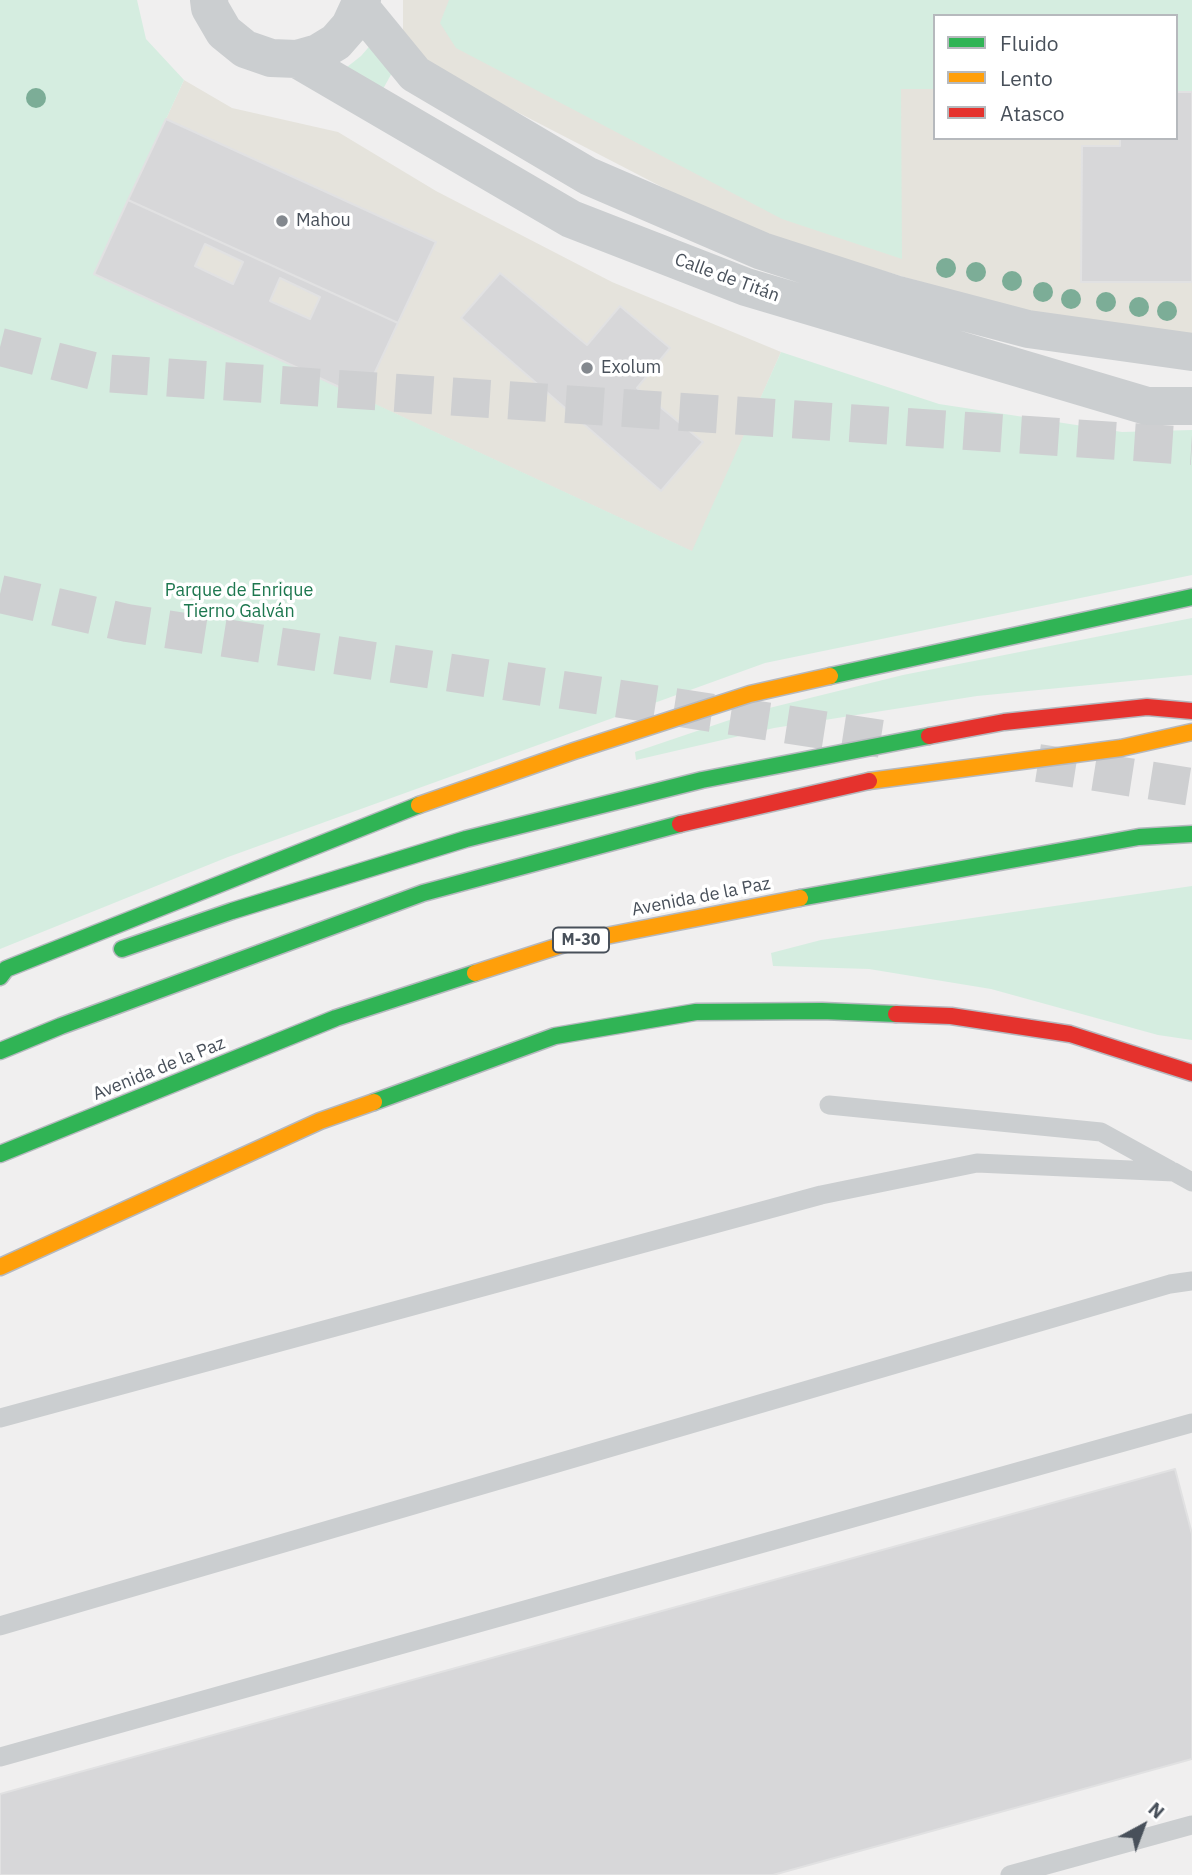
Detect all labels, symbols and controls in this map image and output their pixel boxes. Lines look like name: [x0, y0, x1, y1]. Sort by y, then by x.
legend: [933, 14, 1178, 140]
text: Fluido: [1000, 29, 1059, 57]
text: Lento: [1000, 64, 1053, 92]
text: Atasco: [1000, 99, 1064, 127]
place label: Mahou: [296, 210, 351, 232]
marker: Mahou: [274, 213, 290, 229]
street label: Calle de Titán: [672, 249, 782, 307]
place label: Exolum: [601, 357, 661, 379]
marker: Exolum: [579, 360, 595, 376]
park label: Parque de Enrique Tierno Galván: [165, 580, 313, 622]
street label: Avenida de la Paz: [630, 873, 772, 921]
road number: M-30: [553, 928, 609, 952]
street label: Avenida de la Paz: [90, 1033, 228, 1105]
north arrow: [1108, 1791, 1178, 1861]
text: N: [1144, 1797, 1170, 1824]

